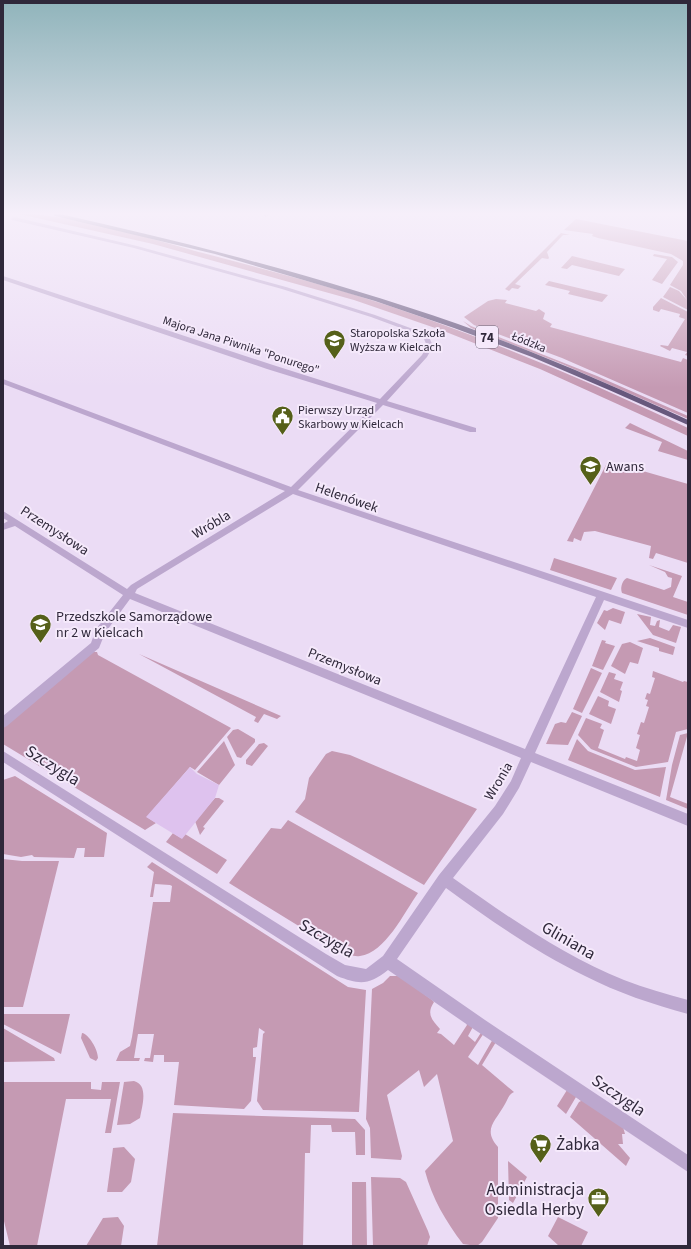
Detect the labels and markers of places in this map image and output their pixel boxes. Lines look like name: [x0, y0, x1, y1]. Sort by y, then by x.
place label: Staropolska Szkoła Wyższa w Kielcach: [350, 325, 445, 356]
school or university icon: Staropolska Szkoła Wyższa w Kielcach: [322, 327, 348, 360]
place label: Pierwszy Urząd Skarbowy w Kielcach: [298, 402, 404, 433]
public building icon: Pierwszy Urząd Skarbowy w Kielcach: [269, 404, 295, 437]
school or university icon: Awans: [577, 453, 603, 486]
place label: Awans: [606, 457, 644, 477]
place label: Przedszkole Samorządowe nr 2 w Kielcach: [56, 607, 212, 643]
school or university icon: Przedszkole Samorządowe nr 2 w Kielcach: [27, 611, 53, 644]
supermarket icon: Żabka: [527, 1131, 553, 1164]
place label: Żabka: [556, 1133, 600, 1157]
place label: Administracja Osiedla Herby: [485, 1178, 584, 1222]
office icon: Administracja Osiedla Herby: [586, 1186, 612, 1219]

